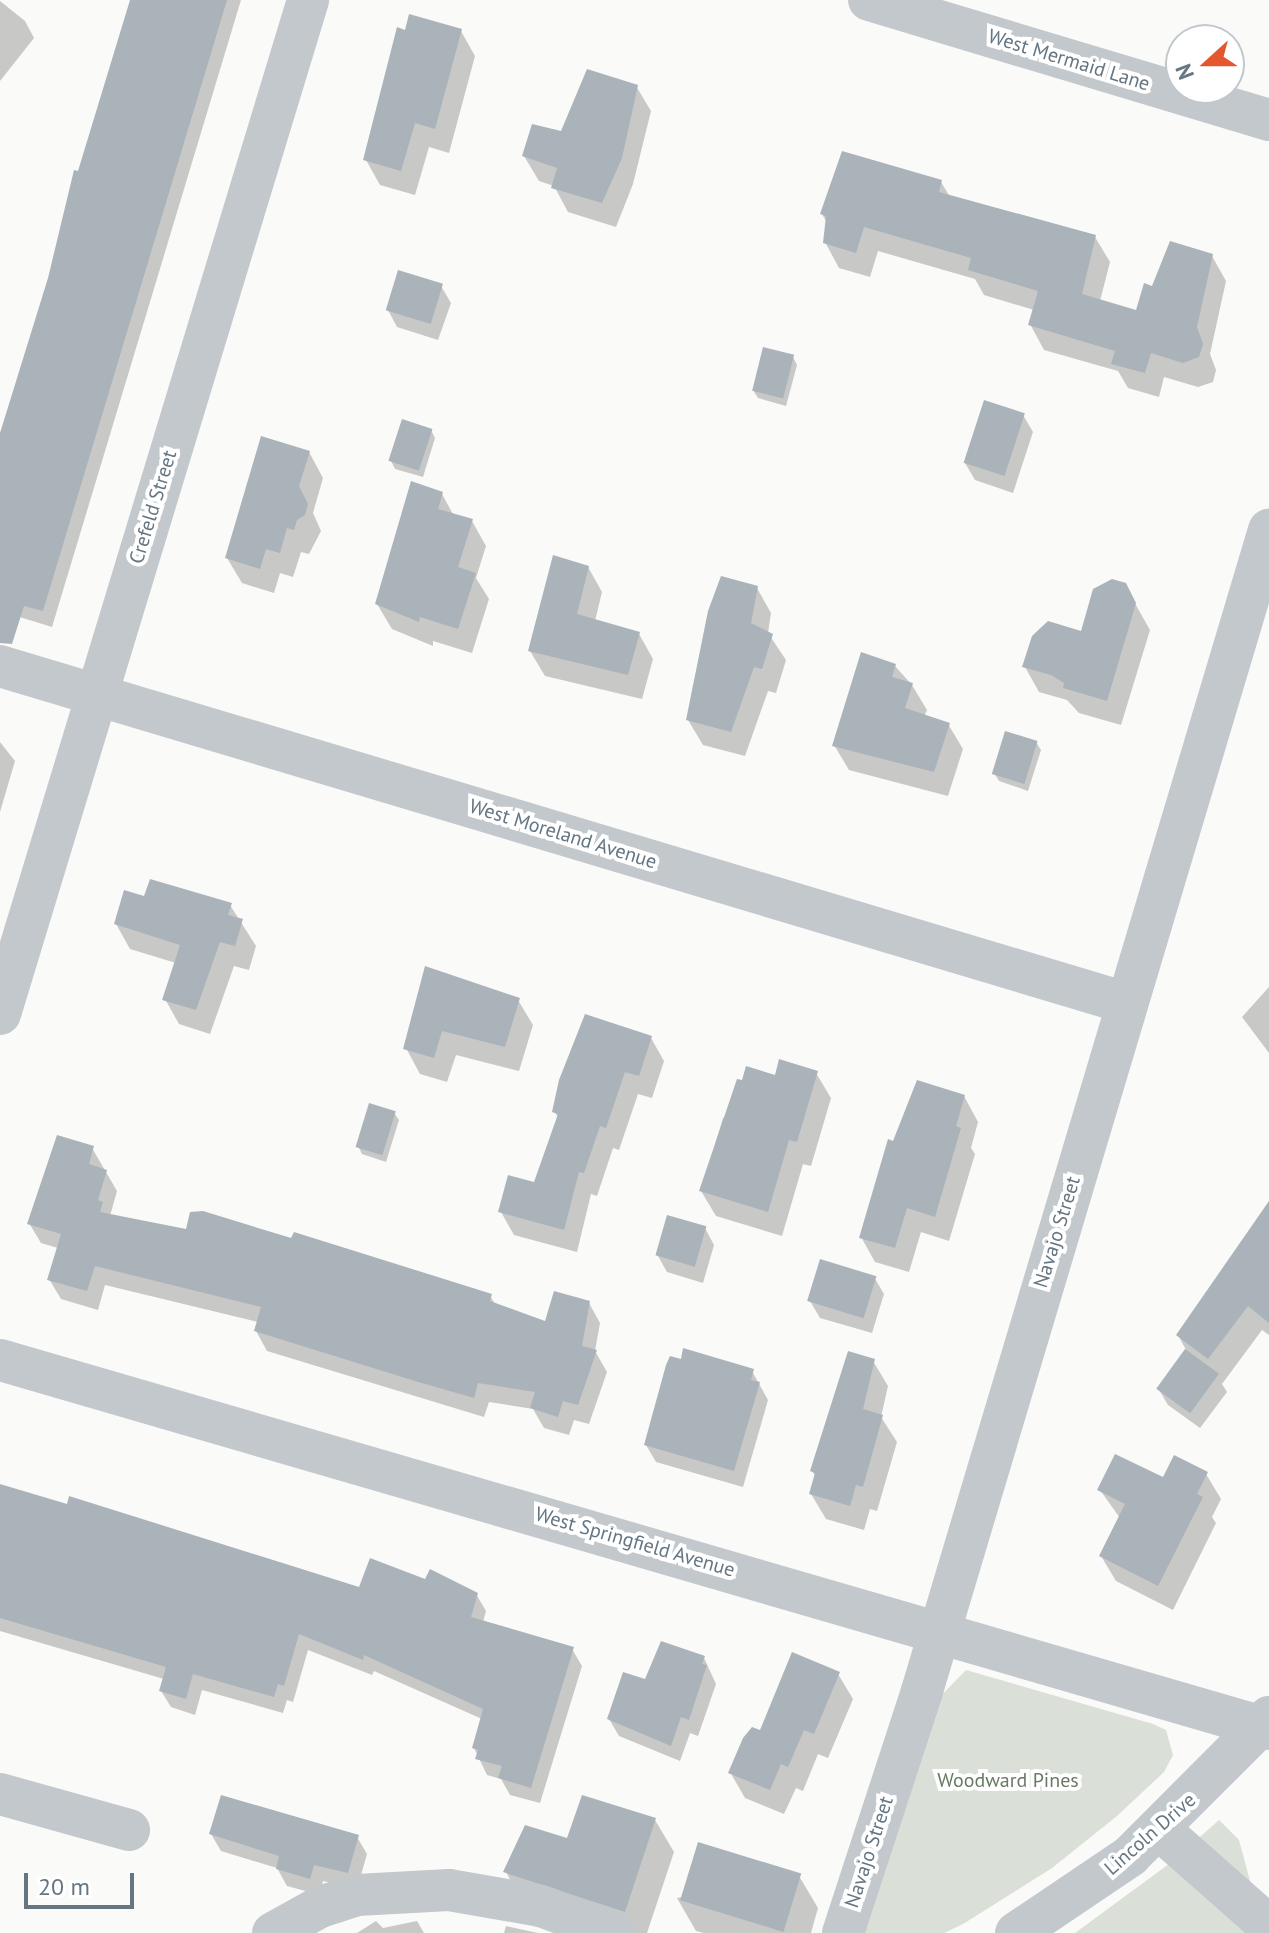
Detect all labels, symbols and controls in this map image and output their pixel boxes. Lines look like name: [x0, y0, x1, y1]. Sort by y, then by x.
street label: West Mermaid Lane: [985, 24, 1153, 96]
north arrow: [1165, 24, 1245, 104]
text: N: [1169, 60, 1200, 84]
street label: Crefeld Street: [124, 447, 182, 567]
street label: West Moreland Avenue: [466, 794, 660, 874]
street label: Navajo Street: [1029, 1173, 1085, 1291]
street label: West Springfield Avenue: [532, 1502, 738, 1582]
park label: Woodward Pines: [937, 1768, 1079, 1792]
street label: Lincoln Drive: [1100, 1788, 1200, 1880]
street label: Navajo Street: [840, 1793, 898, 1911]
scale bar: [28, 1857, 138, 1907]
text: 20 m: [38, 1871, 90, 1902]

